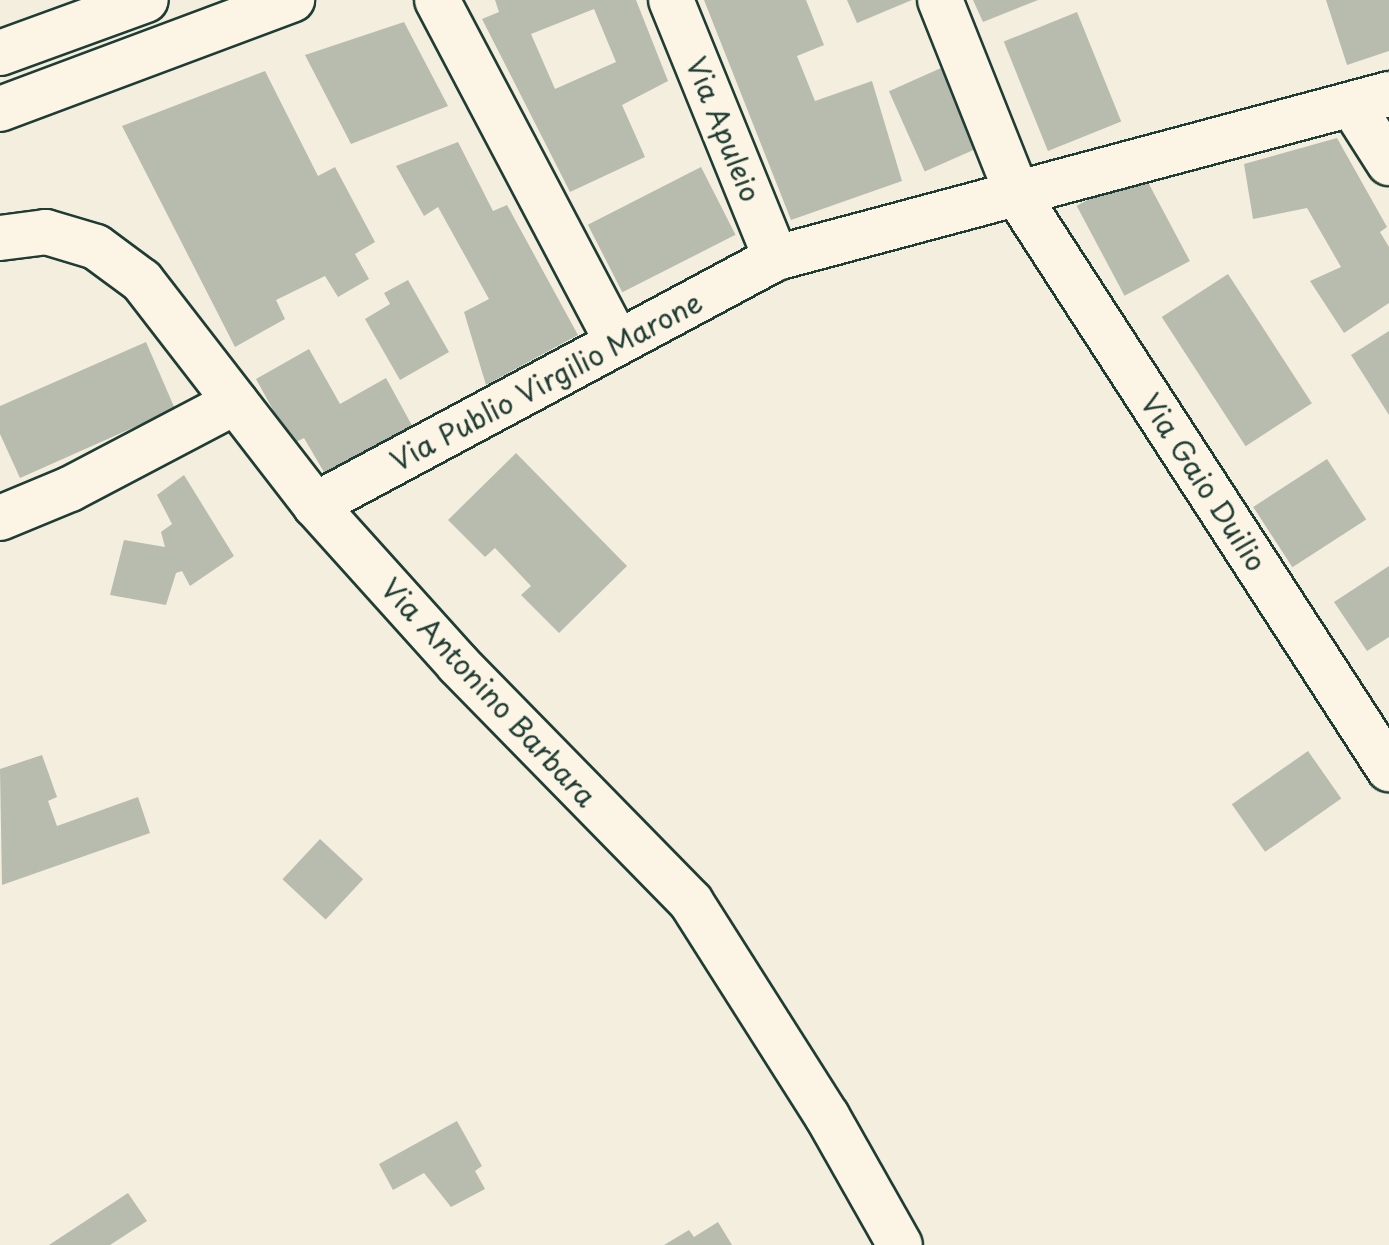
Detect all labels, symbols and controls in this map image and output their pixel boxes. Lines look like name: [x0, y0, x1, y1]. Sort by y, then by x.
street label: Via Apuleio: [680, 52, 768, 206]
street label: Via Publio Virgilio Marone: [384, 284, 708, 478]
street label: Via Gaio Duilio: [1134, 387, 1274, 577]
street label: Via Antonino Barbara: [375, 571, 603, 813]

